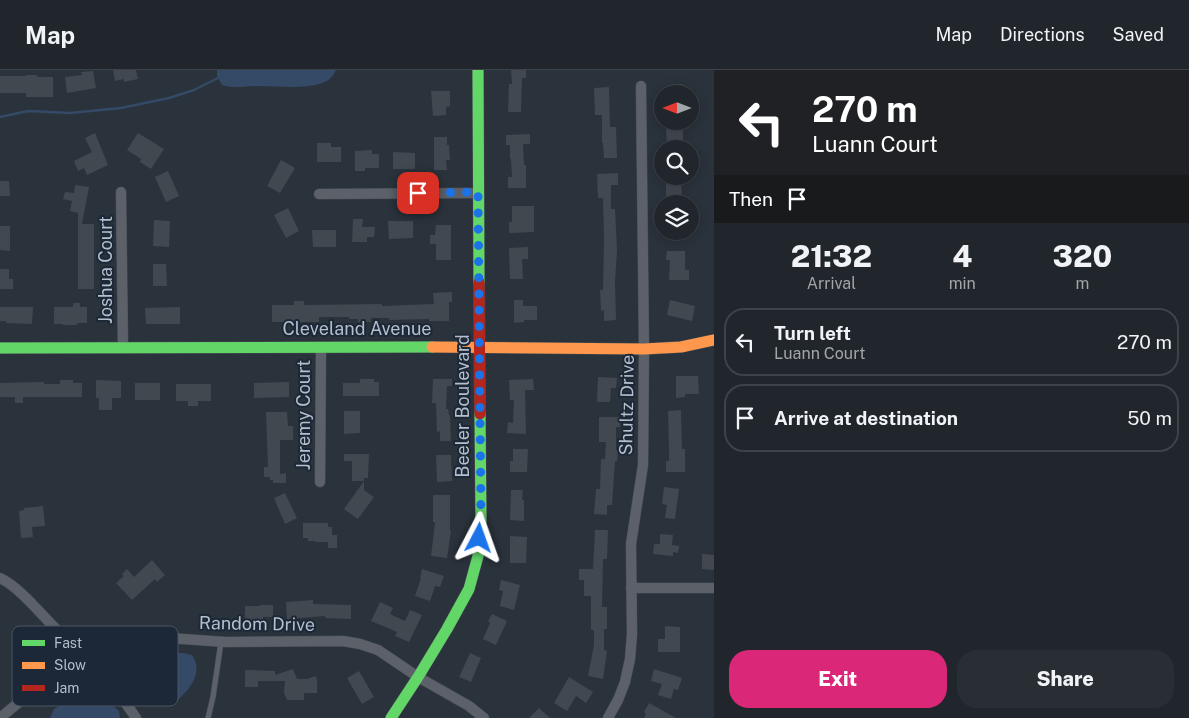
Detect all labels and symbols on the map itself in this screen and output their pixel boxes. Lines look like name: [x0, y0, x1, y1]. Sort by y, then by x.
north arrow: [654, 85, 699, 130]
pin: [397, 172, 439, 214]
street label: Joshua Court: [95, 216, 116, 324]
street label: Cleveland Avenue: [282, 318, 432, 339]
street label: Beeler Boulevard: [452, 334, 473, 478]
street label: Shultz Drive: [615, 354, 638, 456]
street label: Jeremy Court: [293, 360, 314, 470]
position arrow: [452, 511, 504, 563]
street label: Random Drive: [199, 612, 315, 635]
legend: [12, 626, 178, 706]
text: Fast: [54, 635, 82, 651]
text: Slow: [54, 657, 86, 673]
text: Jam: [54, 680, 79, 696]

